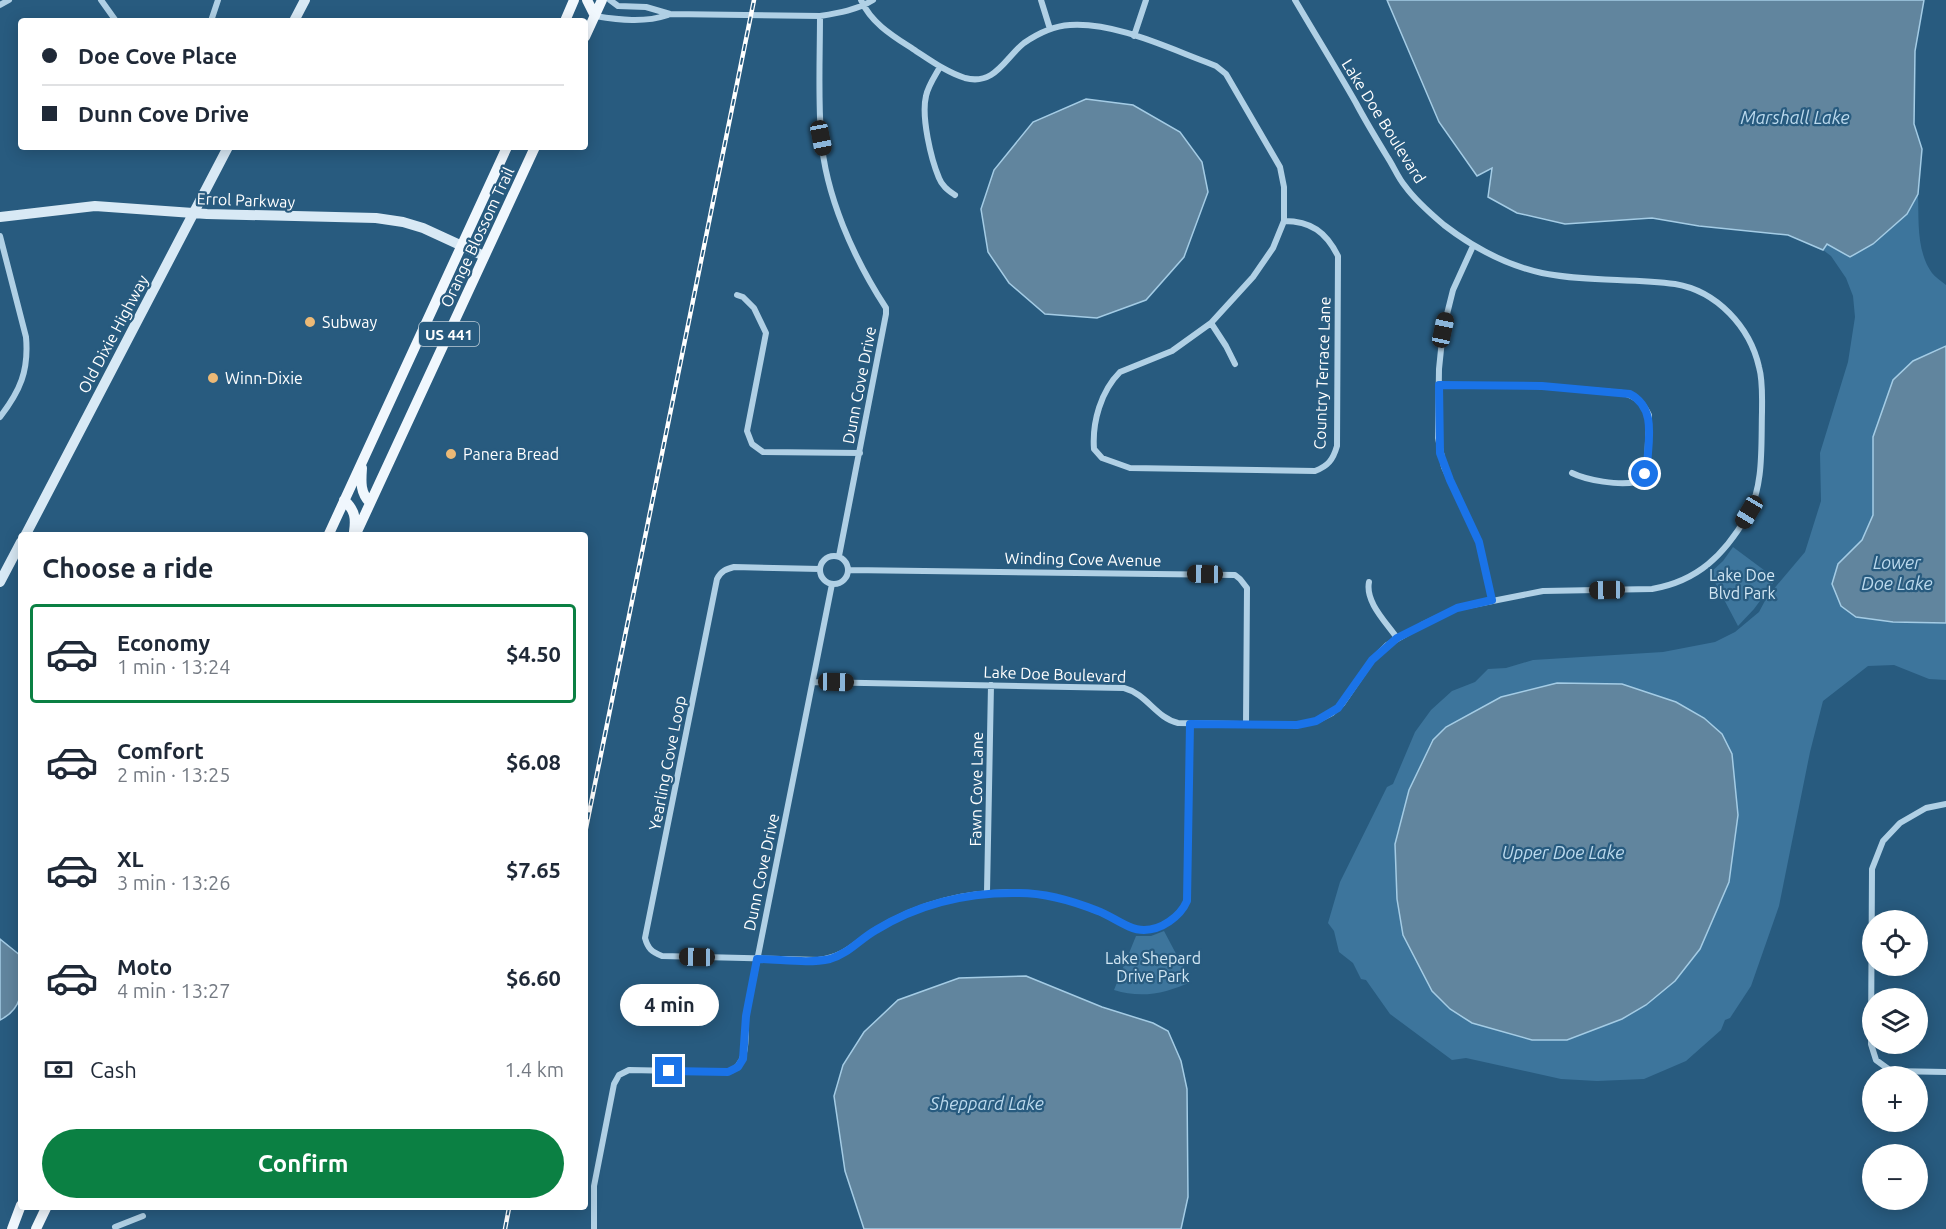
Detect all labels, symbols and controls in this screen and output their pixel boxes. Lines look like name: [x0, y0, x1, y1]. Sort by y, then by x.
text: Doe Cove Place: [78, 43, 237, 68]
street label: Lake Doe Boulevard: [1338, 56, 1430, 186]
text: Dunn Cove Drive: [78, 101, 249, 126]
water label: Marshall Lake: [1740, 107, 1850, 127]
car: [809, 119, 833, 157]
street label: Orange Blossom Trail: [437, 164, 517, 310]
street label: Errol Parkway: [196, 189, 296, 211]
street label: Old Dixie Highway: [74, 272, 152, 396]
street label: Country Terrace Lane: [1310, 296, 1334, 450]
car: [1430, 311, 1456, 349]
place label: Subway: [322, 313, 377, 331]
marker: Subway: [303, 315, 317, 329]
road number: US 441: [419, 322, 479, 346]
street label: Dunn Cove Drive: [839, 325, 879, 445]
place label: Winn-Dixie: [225, 369, 303, 387]
marker: Winn-Dixie: [206, 371, 220, 385]
place label: Panera Bread: [463, 445, 559, 463]
marker: Panera Bread: [444, 447, 458, 461]
route start: [1631, 460, 1658, 487]
car: [1732, 492, 1766, 532]
street label: Winding Cove Avenue: [1005, 549, 1161, 569]
water label: Lower Doe Lake: [1861, 552, 1933, 593]
text: Choose a ride: [42, 553, 214, 583]
car: [1187, 565, 1223, 583]
park label: Lake Doe Blvd Park: [1709, 566, 1775, 602]
car: [1589, 581, 1625, 599]
icon: car: [45, 627, 99, 681]
text: Economy: [117, 630, 210, 655]
text: $4.50: [506, 641, 561, 666]
text: 1 min · 13:24: [117, 655, 231, 678]
street label: Lake Doe Boulevard: [983, 663, 1127, 685]
car: [818, 673, 854, 691]
street label: Yearling Cove Loop: [645, 694, 689, 832]
street label: Fawn Cove Lane: [966, 731, 986, 847]
icon: car: [45, 735, 99, 789]
text: Comfort: [117, 738, 204, 763]
text: $6.08: [506, 749, 561, 774]
text: 2 min · 13:25: [117, 763, 231, 786]
street label: Dunn Cove Drive: [740, 812, 782, 932]
water label: Upper Doe Lake: [1502, 842, 1624, 862]
icon: car: [45, 843, 99, 897]
text: XL: [117, 846, 144, 871]
text: $7.65: [506, 857, 561, 882]
text: 3 min · 13:26: [117, 871, 231, 894]
map controls: [1862, 910, 1928, 1210]
button: locate: [1862, 910, 1928, 976]
car: [679, 948, 715, 966]
park label: Lake Shepard Drive Park: [1105, 949, 1201, 985]
icon: car: [45, 951, 99, 1005]
text: Moto: [117, 954, 172, 979]
text: $6.60: [506, 965, 561, 990]
text: 4 min · 13:27: [117, 979, 231, 1002]
callout: 4 min: [620, 984, 718, 1026]
button: layers: [1862, 988, 1928, 1054]
text: 4 min: [644, 993, 695, 1016]
icon: cash: [42, 1053, 75, 1086]
text: Cash: [90, 1057, 137, 1082]
route end: [655, 1057, 682, 1084]
text: 1.4 km: [505, 1058, 564, 1081]
button: +: [1862, 1066, 1928, 1132]
water label: Sheppard Lake: [929, 1093, 1044, 1113]
button: Confirm: [42, 1129, 564, 1198]
button: −: [1862, 1144, 1928, 1210]

